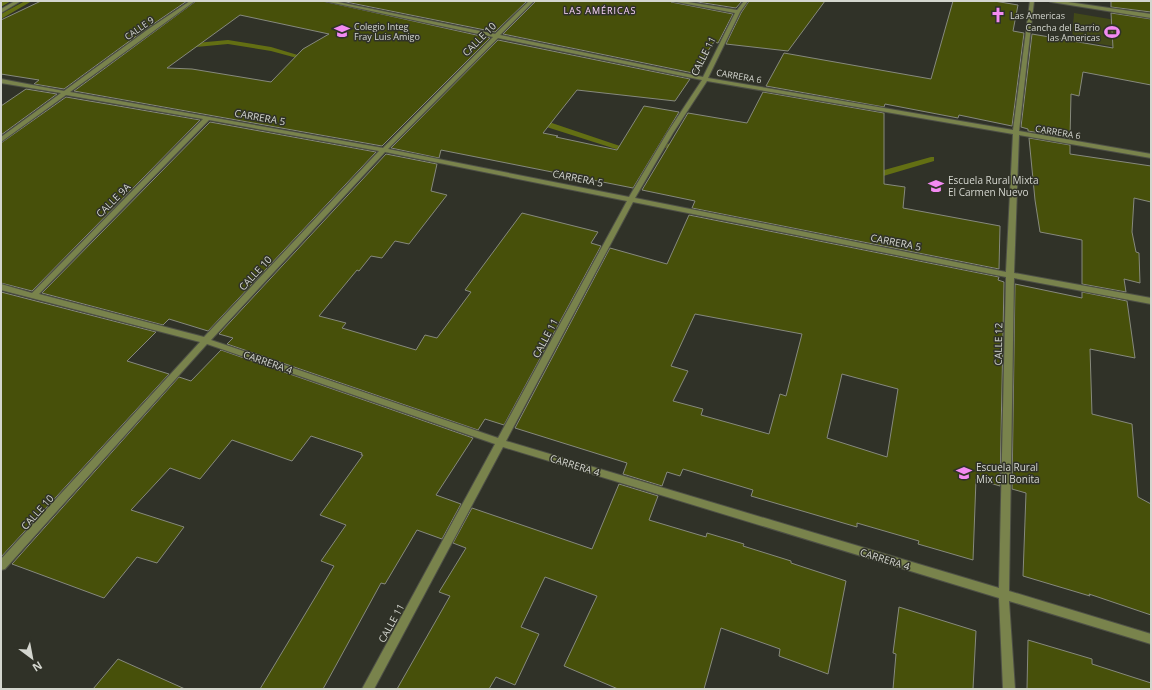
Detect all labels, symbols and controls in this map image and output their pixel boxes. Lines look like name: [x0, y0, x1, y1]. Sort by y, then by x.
district label: LAS AMÉRICAS: [564, 4, 636, 17]
church icon: Las Americas: [989, 6, 1007, 24]
place label: Las Americas: [1010, 9, 1065, 22]
street label: CALLE 9: [122, 13, 156, 43]
street label: CALLE 10: [459, 19, 499, 59]
place label: Colegio Integ Fray Luis Amigo: [354, 20, 420, 43]
place label: Cancha del Barrio las Americas: [1026, 21, 1100, 44]
school or university icon: Colegio Integ Fray Luis Amigo: [333, 22, 351, 40]
sports icon: Cancha del Barrio las Americas: [1103, 23, 1121, 41]
street label: CALLE 11: [687, 34, 719, 78]
street label: CARRERA 6: [715, 66, 763, 86]
street label: CARRERA 5: [234, 106, 287, 128]
street label: CARRERA 6: [1034, 122, 1082, 142]
street label: CARRERA 5: [551, 166, 605, 190]
place label: Escuela Rural Mixta El Carmen Nuevo: [948, 173, 1038, 199]
school or university icon: Escuela Rural Mixta El Carmen Nuevo: [927, 177, 945, 195]
street label: CALLE 9A: [93, 179, 134, 220]
street label: CARRERA 5: [869, 230, 923, 254]
street label: CALLE 10: [235, 252, 275, 293]
street label: CALLE 11: [529, 316, 561, 360]
street label: CALLE 12: [991, 322, 1005, 365]
street label: CARRERA 4: [241, 347, 295, 377]
street label: CARRERA 4: [548, 451, 602, 479]
place label: Escuela Rural Mix Cll Bonita: [976, 460, 1040, 486]
school or university icon: Escuela Rural Mix Cll Bonita: [955, 464, 973, 482]
street label: CALLE 10: [18, 491, 57, 533]
street label: CARRERA 4: [858, 545, 912, 573]
street label: CALLE 11: [375, 601, 407, 645]
north arrow: [12, 638, 52, 678]
text: N: [30, 658, 45, 676]

